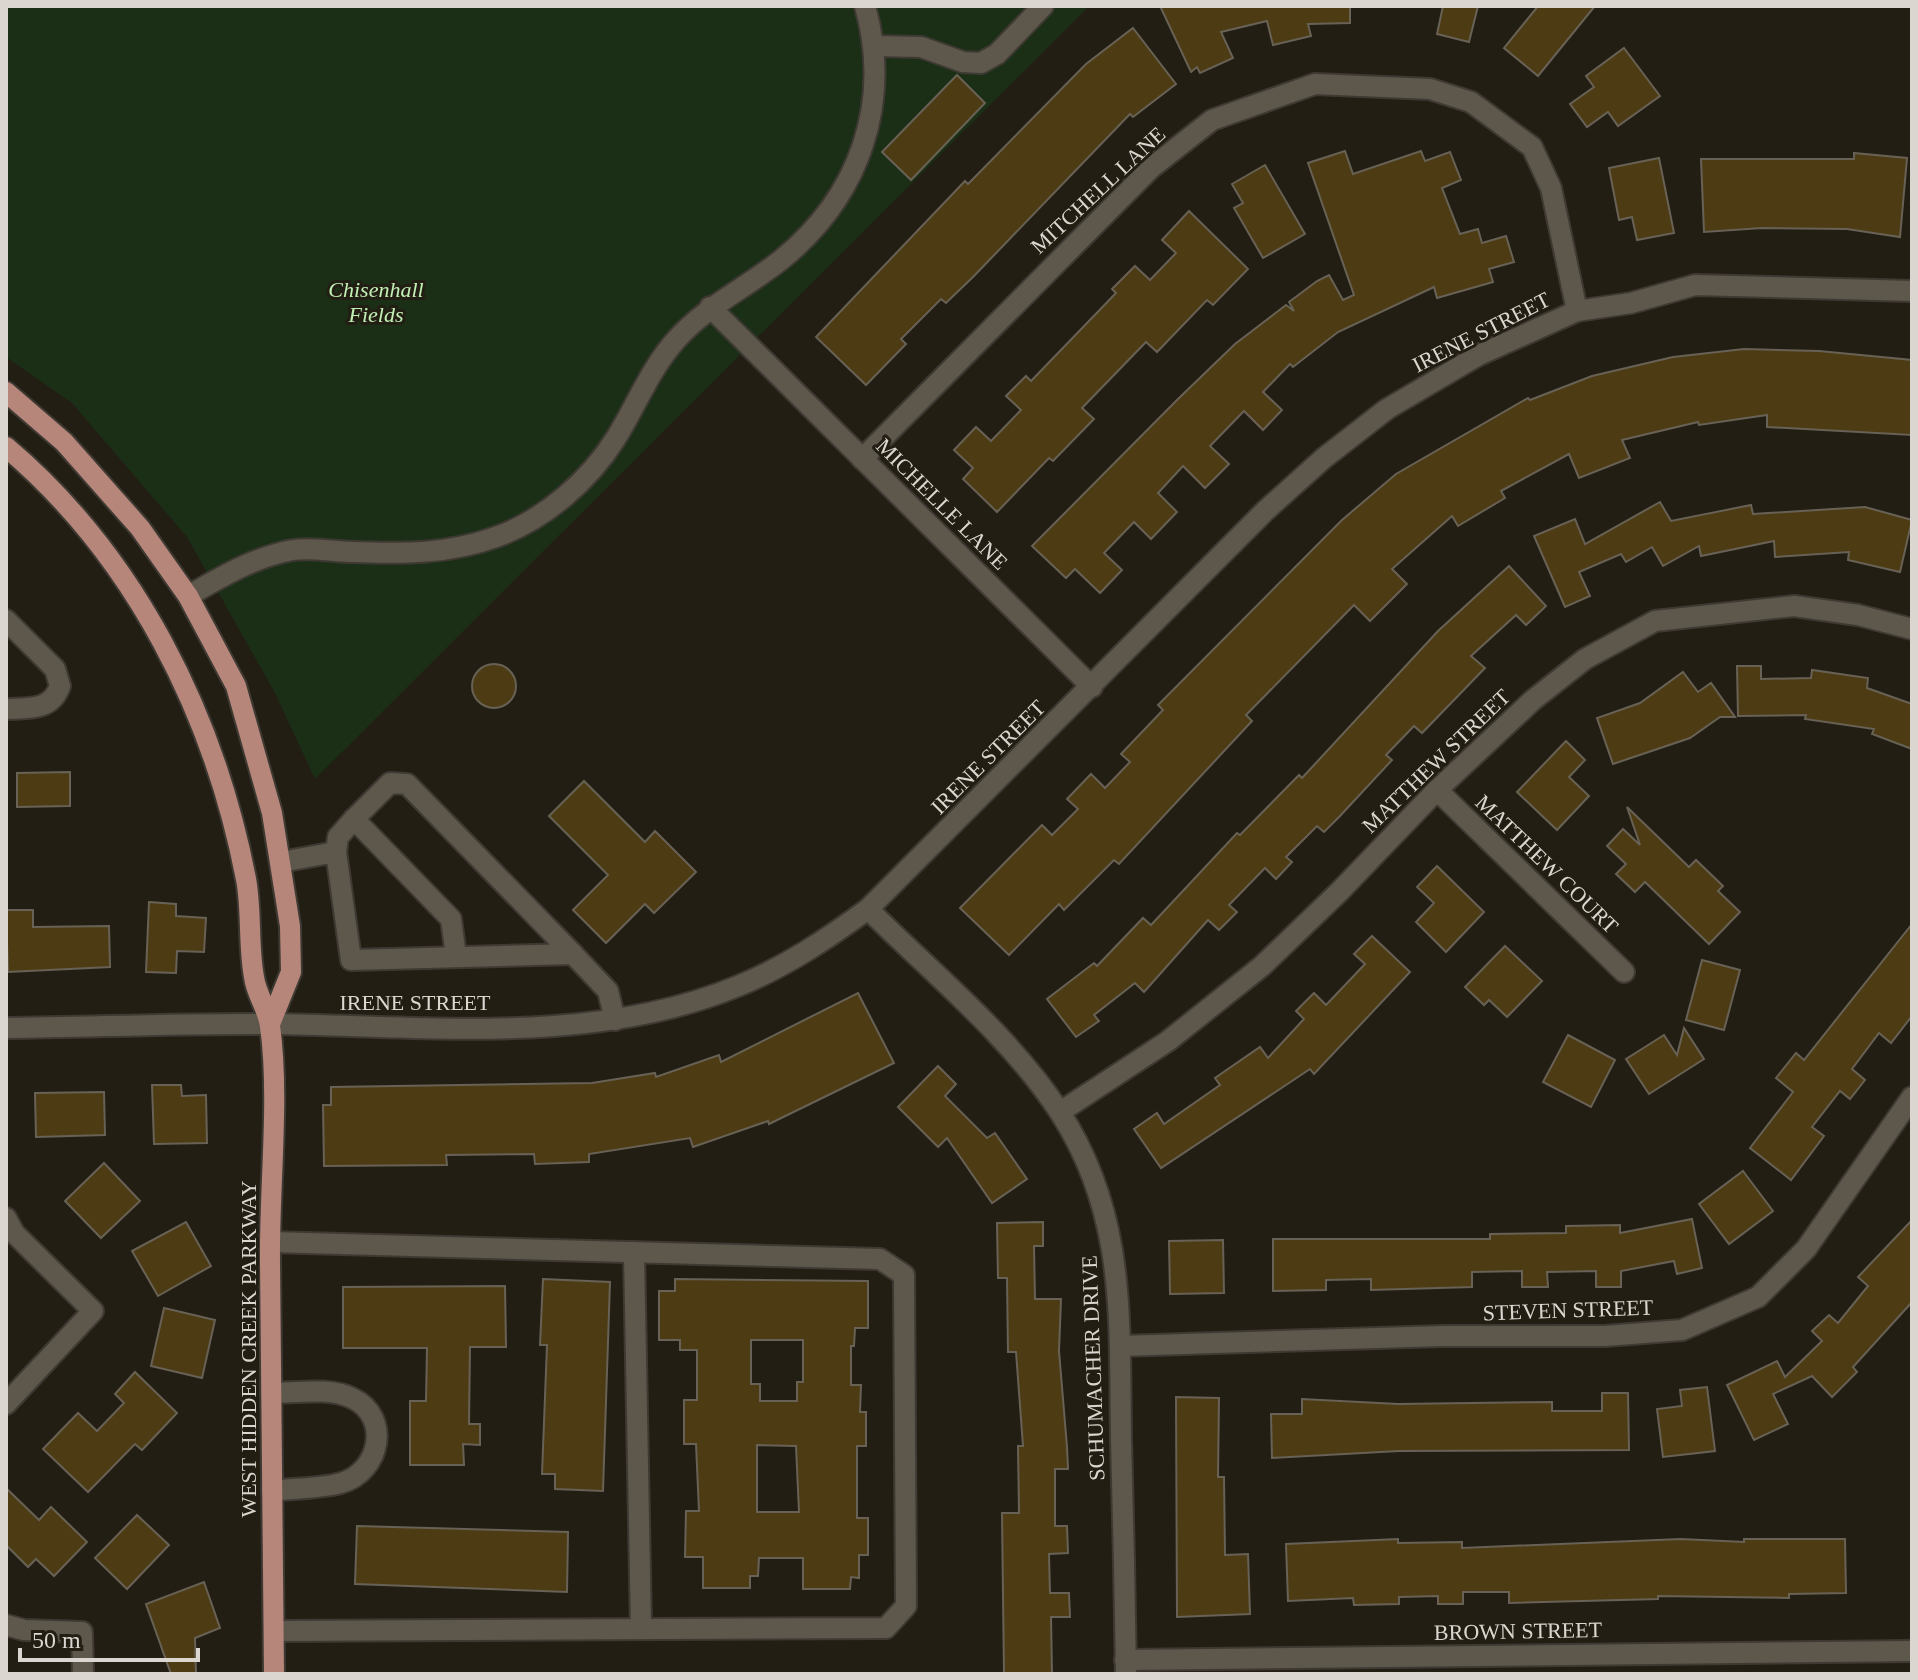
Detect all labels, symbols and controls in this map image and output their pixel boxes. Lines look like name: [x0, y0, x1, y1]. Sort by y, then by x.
street label: MITCHELL LANE: [1026, 121, 1170, 259]
park label: Chisenhall Fields: [328, 277, 424, 327]
street label: IRENE STREET: [1408, 286, 1554, 377]
street label: MICHELLE LANE: [871, 433, 1013, 575]
street label: MATTHEW STREET: [1357, 684, 1515, 838]
street label: IRENE STREET: [926, 694, 1051, 819]
street label: MATTHEW COURT: [1471, 790, 1624, 939]
street label: IRENE STREET: [340, 990, 491, 1015]
street label: WEST HIDDEN CREEK PARKWAY: [236, 1180, 261, 1518]
street label: SCHUMACHER DRIVE: [1077, 1255, 1109, 1481]
street label: STEVEN STREET: [1482, 1295, 1654, 1325]
scale bar: [20, 1612, 198, 1662]
street label: BROWN STREET: [1434, 1617, 1603, 1645]
text: 50 m: [32, 1627, 81, 1653]

